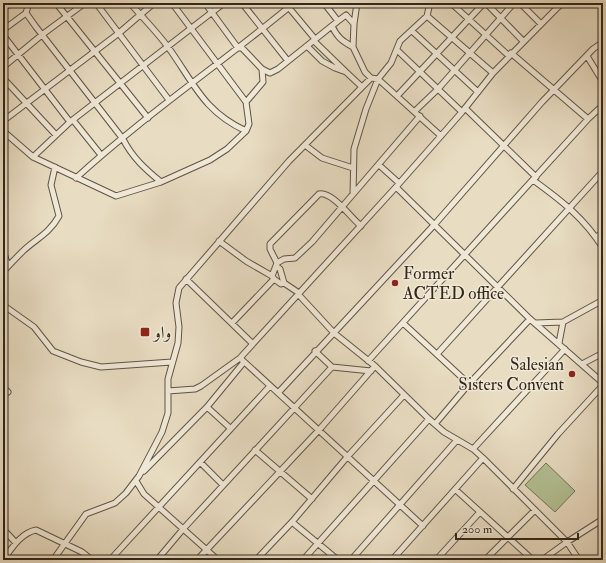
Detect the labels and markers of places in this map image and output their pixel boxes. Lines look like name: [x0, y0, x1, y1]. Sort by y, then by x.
place label: Former ACTED office: [402, 263, 504, 304]
marker: Former ACTED office: [390, 278, 400, 288]
place label: واو: [152, 322, 171, 343]
marker: واو: [139, 326, 151, 338]
place label: Salesian Sisters Convent: [458, 354, 564, 395]
marker: Salesian Sisters Convent: [567, 369, 577, 379]

